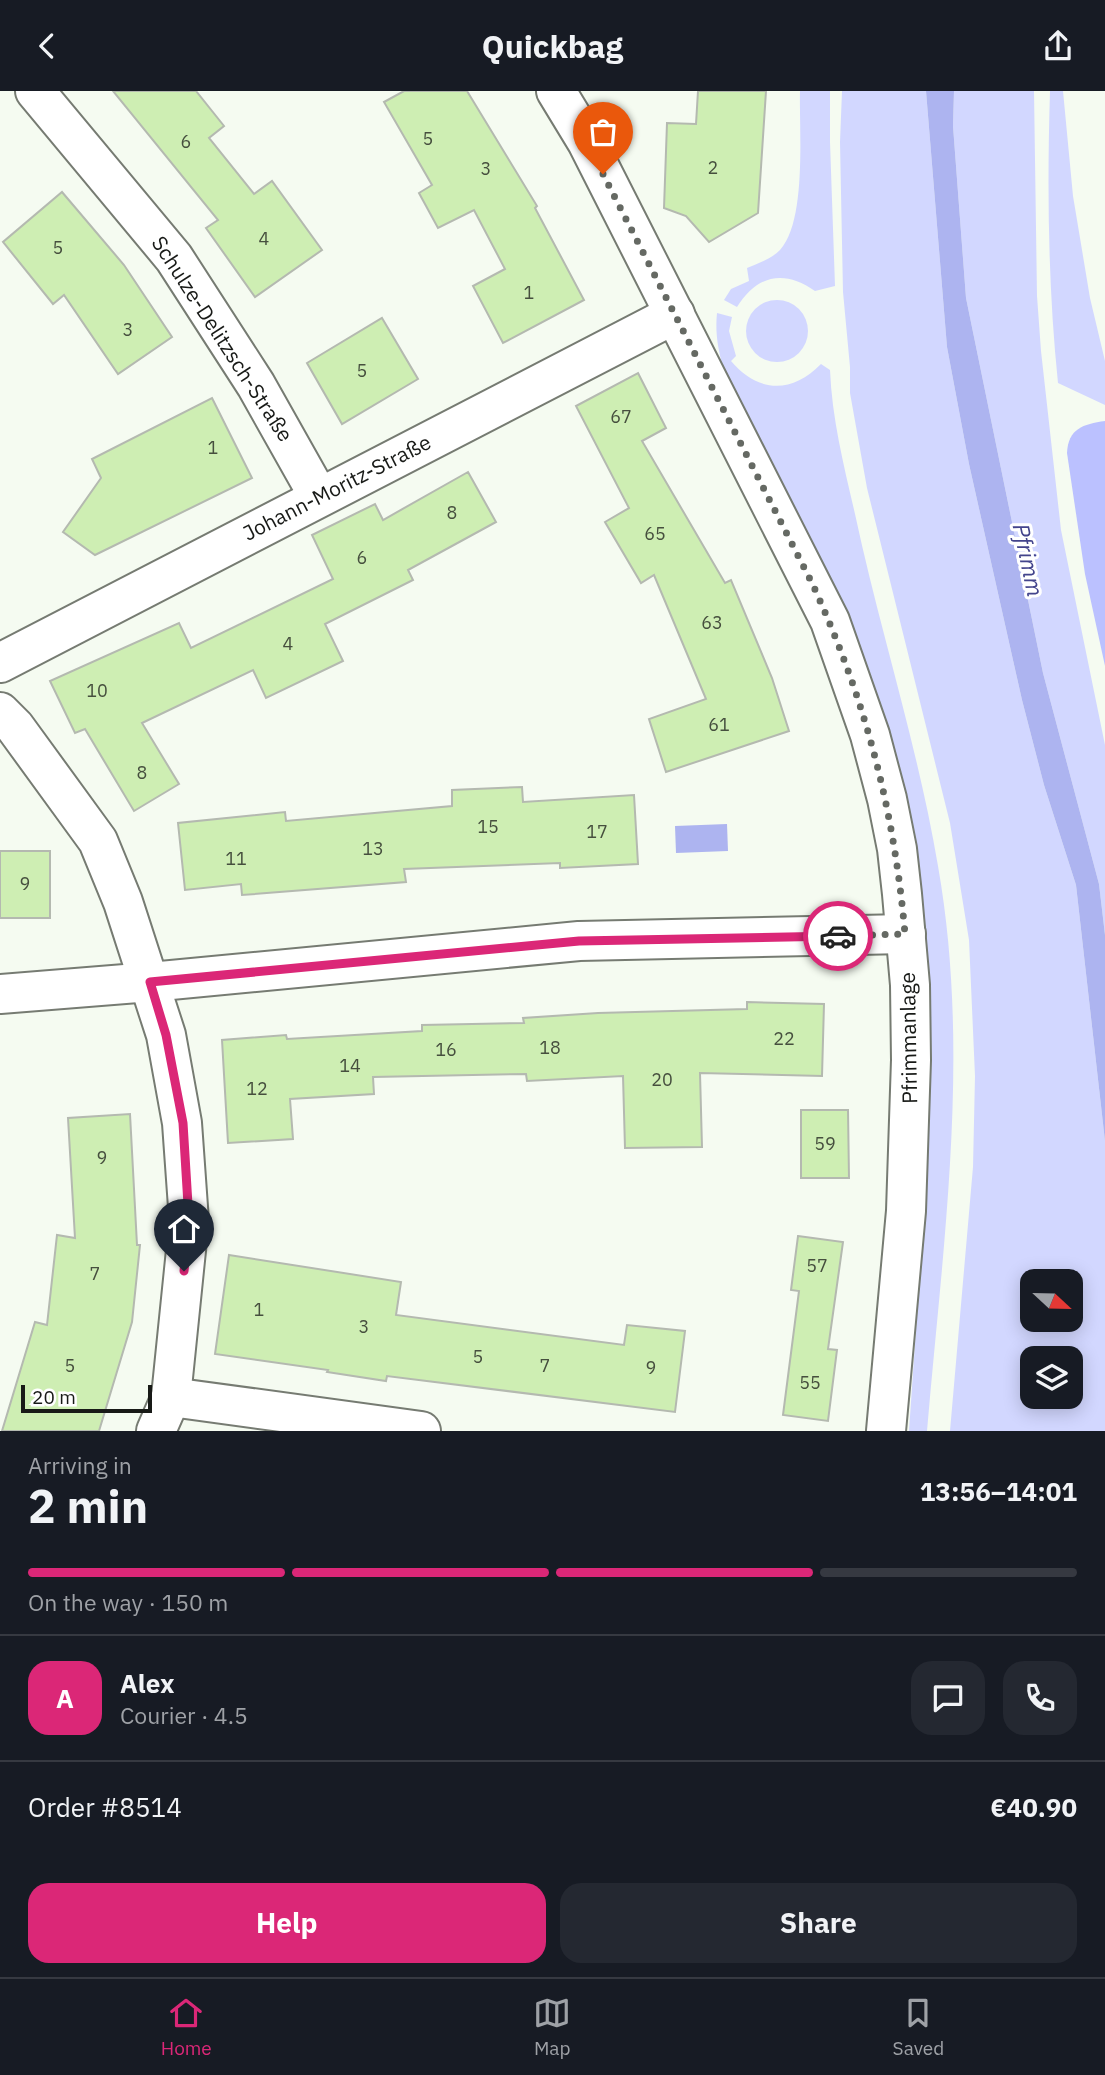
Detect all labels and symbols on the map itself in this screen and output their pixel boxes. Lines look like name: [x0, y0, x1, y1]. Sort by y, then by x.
pin: [573, 102, 633, 174]
house number: 5: [423, 127, 433, 150]
house number: 6: [181, 130, 191, 153]
house number: 2: [708, 156, 718, 179]
house number: 3: [481, 157, 491, 180]
house number: 4: [259, 227, 270, 250]
street label: Schulze-Delitzsch-Straße: [146, 230, 300, 447]
house number: 5: [53, 236, 63, 259]
house number: 1: [524, 281, 534, 304]
house number: 3: [123, 318, 133, 341]
house number: 5: [357, 359, 367, 382]
house number: 67: [610, 405, 632, 428]
street label: Johann-Moritz-Straße: [238, 427, 435, 547]
house number: 1: [208, 436, 218, 459]
house number: 8: [447, 501, 457, 524]
water label: Pfrimm: [1007, 520, 1051, 599]
house number: 65: [644, 522, 666, 545]
house number: 6: [357, 546, 367, 569]
house number: 63: [701, 611, 723, 634]
house number: 4: [283, 632, 294, 655]
house number: 10: [86, 679, 108, 702]
house number: 61: [708, 713, 730, 736]
house number: 8: [137, 761, 147, 784]
house number: 15: [477, 815, 499, 838]
house number: 17: [586, 820, 608, 843]
house number: 13: [362, 837, 384, 860]
house number: 11: [225, 847, 247, 870]
house number: 9: [20, 872, 30, 895]
courier: [803, 901, 873, 971]
street label: Pfrimmanlage: [893, 972, 923, 1104]
house number: 22: [773, 1027, 795, 1050]
house number: 18: [539, 1036, 561, 1059]
house number: 16: [435, 1038, 457, 1061]
house number: 14: [339, 1054, 361, 1077]
house number: 20: [651, 1068, 673, 1091]
house number: 12: [246, 1077, 268, 1100]
house number: 59: [814, 1132, 836, 1155]
house number: 9: [97, 1146, 107, 1169]
pin: [154, 1199, 214, 1271]
house number: 57: [806, 1254, 828, 1277]
house number: 7: [90, 1262, 100, 1285]
north arrow: [1020, 1269, 1083, 1332]
house number: 1: [254, 1298, 264, 1321]
house number: 3: [359, 1315, 369, 1338]
house number: 5: [473, 1345, 483, 1368]
house number: 5: [65, 1354, 75, 1377]
house number: 7: [540, 1354, 550, 1377]
house number: 9: [646, 1356, 656, 1379]
house number: 55: [799, 1371, 821, 1394]
scale bar: [21, 1382, 152, 1414]

